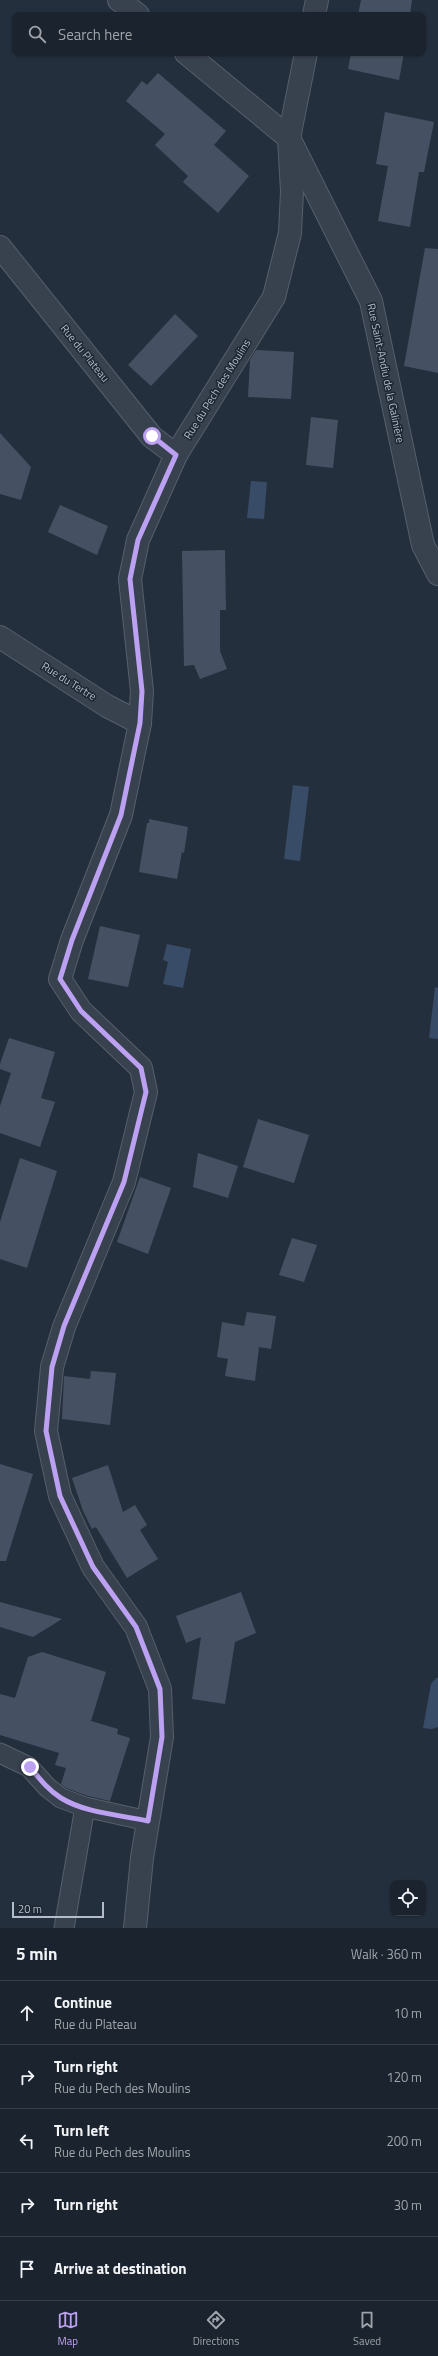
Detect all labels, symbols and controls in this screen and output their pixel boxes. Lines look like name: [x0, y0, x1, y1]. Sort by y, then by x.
search box: [12, 12, 426, 56]
icon: search: [26, 23, 48, 45]
text: Search here: [58, 23, 132, 46]
street label: Rue Saint-Andiu de la Galinière: [363, 302, 409, 445]
street label: Rue du Plateau: [57, 321, 113, 385]
street label: Rue du Pech des Moulins: [180, 336, 254, 442]
route start: [143, 427, 161, 445]
street label: Rue du Tertre: [39, 658, 100, 704]
route end: [21, 1758, 39, 1776]
map controls: [390, 1880, 426, 1916]
button: locate: [390, 1880, 426, 1916]
scale bar: [12, 1900, 104, 1919]
text: 20 m: [18, 1901, 42, 1917]
text: 5 min: [16, 1941, 57, 1967]
text: Walk · 360 m: [351, 1944, 422, 1964]
text: Continue: [54, 1991, 112, 2014]
icon: ahead: [16, 2002, 38, 2024]
text: 10 m: [394, 2003, 422, 2023]
text: Rue du Plateau: [54, 2014, 137, 2034]
text: Turn right: [54, 2055, 118, 2078]
icon: right: [16, 2066, 38, 2088]
text: 120 m: [386, 2067, 422, 2087]
text: Rue du Pech des Moulins: [54, 2078, 191, 2098]
text: Turn left: [54, 2119, 109, 2142]
icon: left: [16, 2130, 38, 2152]
text: 200 m: [386, 2131, 422, 2151]
text: Rue du Pech des Moulins: [54, 2142, 191, 2162]
text: Turn right: [54, 2193, 118, 2216]
icon: right: [16, 2194, 38, 2216]
text: 30 m: [394, 2195, 422, 2215]
text: Arrive at destination: [54, 2257, 187, 2280]
icon: arrive: [16, 2258, 38, 2280]
tab: Map: [57, 2309, 79, 2349]
tab: Directions: [193, 2309, 239, 2349]
tab: Saved: [353, 2309, 381, 2349]

